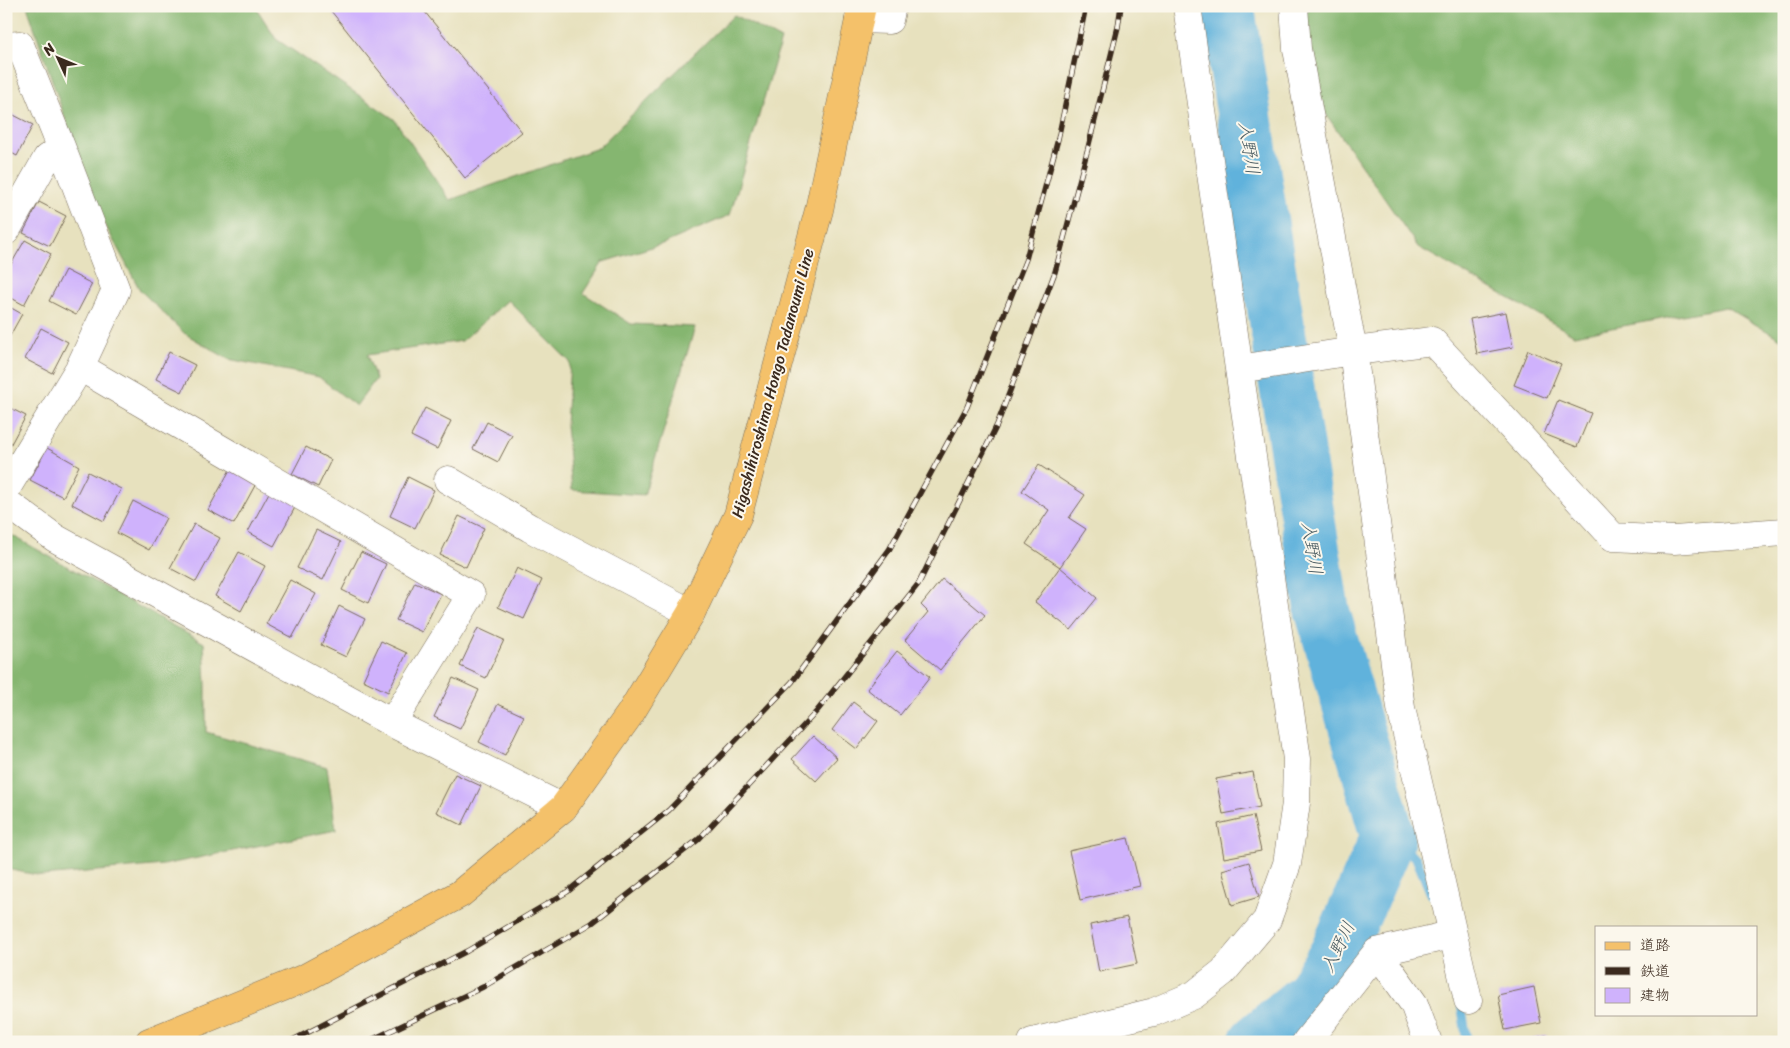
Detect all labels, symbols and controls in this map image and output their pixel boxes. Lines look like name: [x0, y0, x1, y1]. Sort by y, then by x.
north arrow: [32, 32, 82, 82]
text: N: [36, 37, 62, 62]
water label: 入野川: [1229, 119, 1269, 177]
street label: Higashihiroshima Hongo Tadanoumi Line: [723, 245, 822, 521]
water label: 入野川: [1292, 519, 1332, 577]
water label: 入野川: [1312, 916, 1364, 978]
legend: [1595, 926, 1758, 1016]
text: 道路: [1640, 932, 1670, 958]
text: 鉄道: [1640, 958, 1670, 984]
text: 建物: [1640, 982, 1670, 1008]

